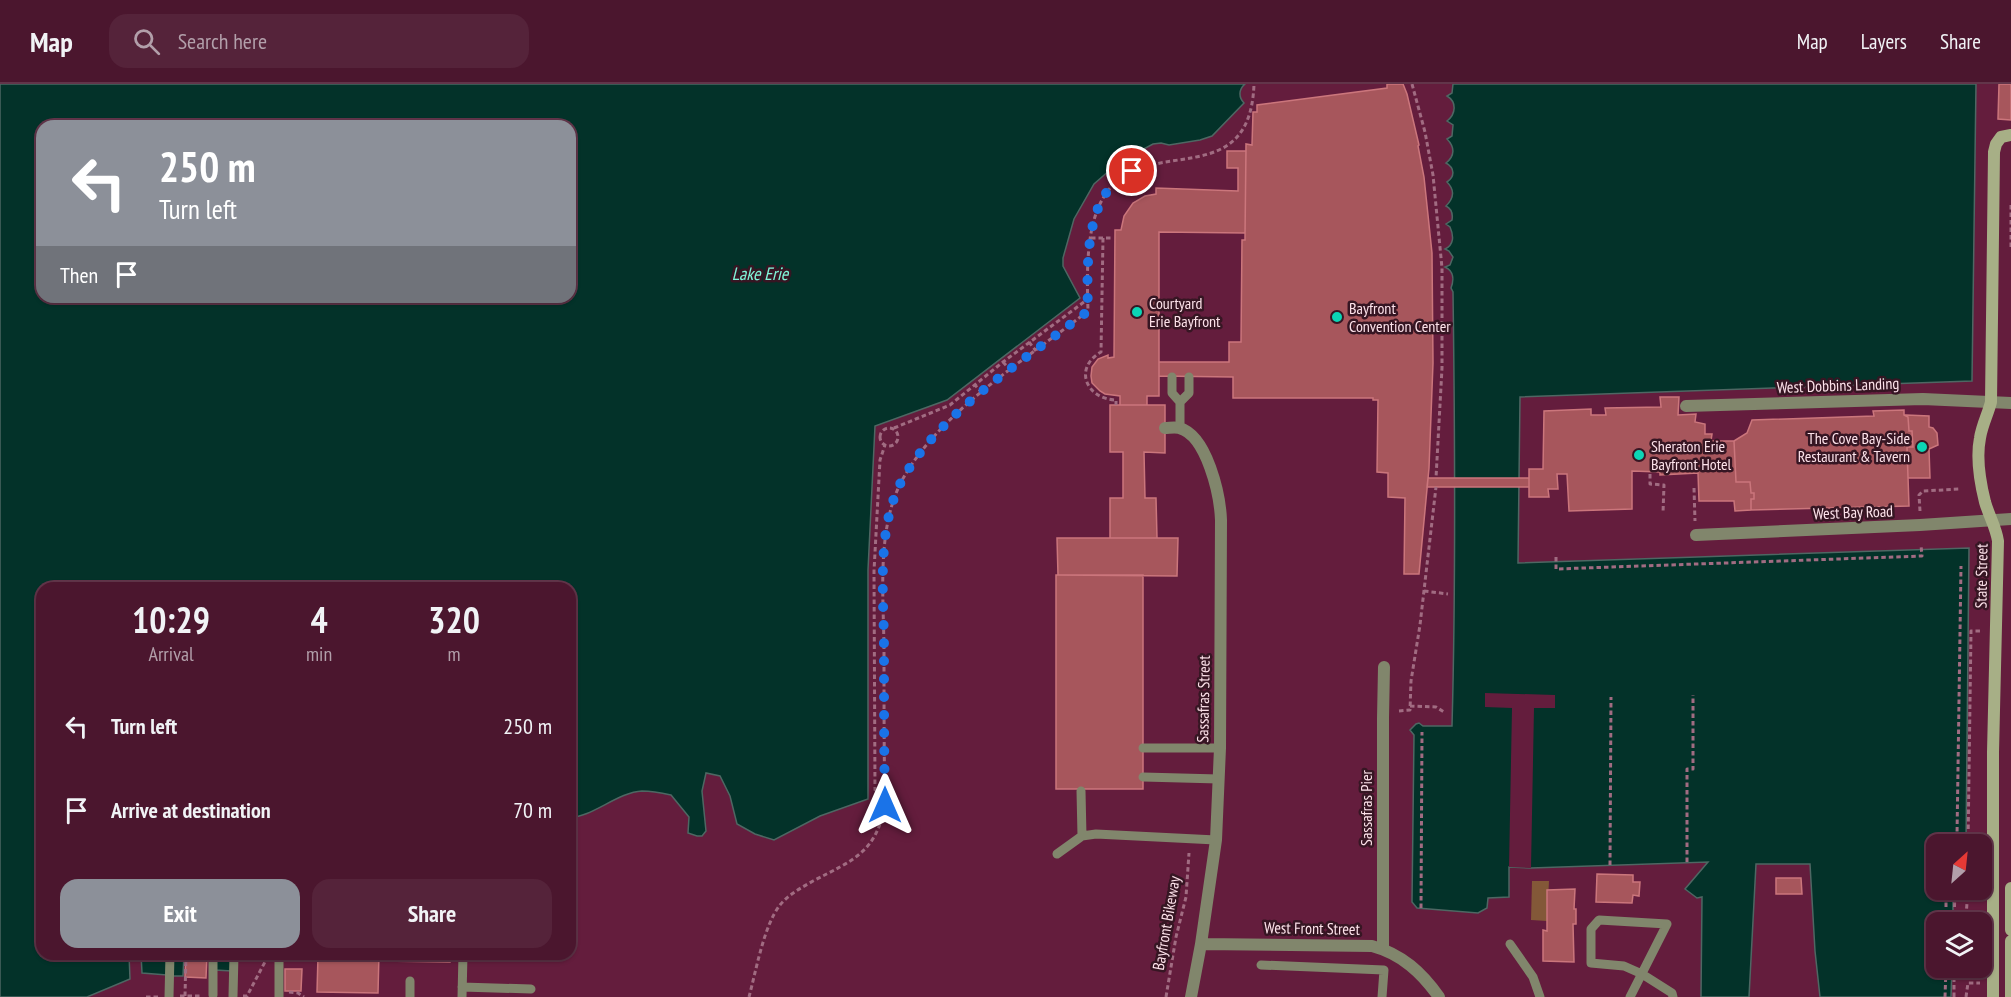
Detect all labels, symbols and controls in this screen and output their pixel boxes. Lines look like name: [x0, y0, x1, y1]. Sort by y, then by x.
search box: [109, 14, 529, 68]
text: Map: [30, 23, 73, 60]
icon: search: [130, 25, 163, 58]
text: Search here: [178, 27, 267, 55]
text: Map: [1797, 28, 1828, 55]
text: Layers: [1861, 28, 1907, 55]
text: Share: [1940, 28, 1981, 55]
text: 250 m: [159, 139, 256, 194]
icon: left: [60, 144, 138, 222]
pin: [1106, 145, 1157, 196]
icon: arrive: [1115, 154, 1148, 187]
text: Turn left: [159, 192, 237, 226]
icon: arrive: [110, 258, 143, 291]
text: Then: [60, 261, 98, 289]
water label: Lake Erie: [732, 262, 790, 285]
place label: Courtyard Erie Bayfront: [1149, 293, 1221, 331]
place label: Bayfront Convention Center: [1349, 298, 1451, 336]
marker: Courtyard Erie Bayfront: [1130, 305, 1144, 319]
marker: Bayfront Convention Center: [1330, 310, 1344, 324]
street label: West Dobbins Landing: [1776, 373, 1900, 397]
place label: The Cove Bay-Side Restaurant & Tavern: [1798, 428, 1910, 466]
place label: Sheraton Erie Bayfront Hotel: [1651, 436, 1732, 474]
marker: The Cove Bay-Side Restaurant & Tavern: [1915, 440, 1929, 454]
marker: Sheraton Erie Bayfront Hotel: [1632, 448, 1646, 462]
street label: West Bay Road: [1813, 501, 1893, 523]
street label: State Street: [1970, 543, 1992, 609]
text: 10:29: [132, 596, 210, 643]
text: 4: [310, 596, 328, 643]
text: 320: [428, 596, 480, 643]
text: Arrival: [148, 641, 194, 667]
text: min: [306, 641, 332, 667]
text: m: [448, 641, 461, 667]
street label: Sassafras Street: [1192, 655, 1214, 743]
icon: left: [60, 710, 93, 743]
text: Turn left: [111, 712, 177, 740]
text: 250 m: [503, 712, 552, 740]
street label: Sassafras Pier: [1356, 769, 1376, 846]
position arrow: [853, 773, 917, 837]
icon: arrive: [60, 794, 93, 827]
text: Arrive at destination: [111, 796, 271, 824]
text: 70 m: [513, 796, 552, 824]
north arrow: [1926, 834, 1992, 900]
map controls: [1926, 834, 1992, 978]
street label: Bayfront Bikeway: [1148, 874, 1184, 972]
button: Exit: [60, 879, 300, 948]
button: Share: [312, 879, 552, 948]
button: layers: [1926, 912, 1992, 978]
street label: West Front Street: [1264, 917, 1361, 939]

